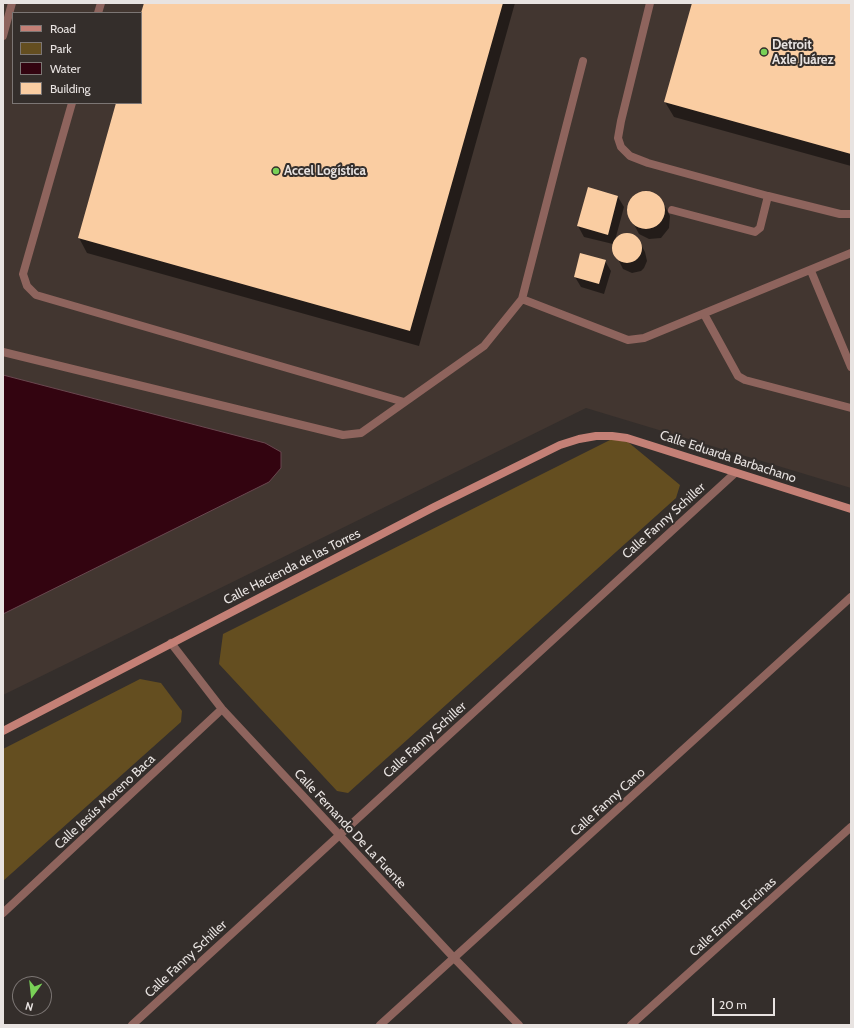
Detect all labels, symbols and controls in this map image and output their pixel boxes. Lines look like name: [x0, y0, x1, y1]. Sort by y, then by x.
legend: [12, 12, 142, 104]
text: Road: [50, 21, 76, 36]
place label: Detroit Axle Juárez: [772, 37, 834, 68]
text: Park: [50, 41, 72, 56]
marker: Detroit Axle Juárez: [759, 47, 769, 57]
text: Water: [50, 61, 80, 76]
text: Building: [50, 81, 91, 96]
place label: Accel Logística: [284, 163, 366, 179]
marker: Accel Logística: [271, 166, 281, 176]
street label: Calle Eduarda Barbachano: [658, 428, 798, 486]
street label: Calle Fanny Schiller: [619, 480, 709, 562]
street label: Calle Hacienda de las Torres: [221, 526, 363, 608]
street label: Calle Fanny Schiller: [380, 699, 470, 781]
street label: Calle Jesús Moreno Baca: [51, 751, 159, 853]
street label: Calle Fanny Cano: [568, 765, 648, 839]
street label: Calle Fernando De La Fuente: [291, 766, 409, 892]
street label: Calle Emma Encinas: [687, 874, 779, 960]
street label: Calle Fanny Schiller: [142, 917, 230, 1001]
north arrow: [12, 976, 52, 1016]
scale bar: [714, 990, 777, 1016]
text: 20 m: [719, 997, 747, 1012]
text: N: [24, 999, 35, 1014]

